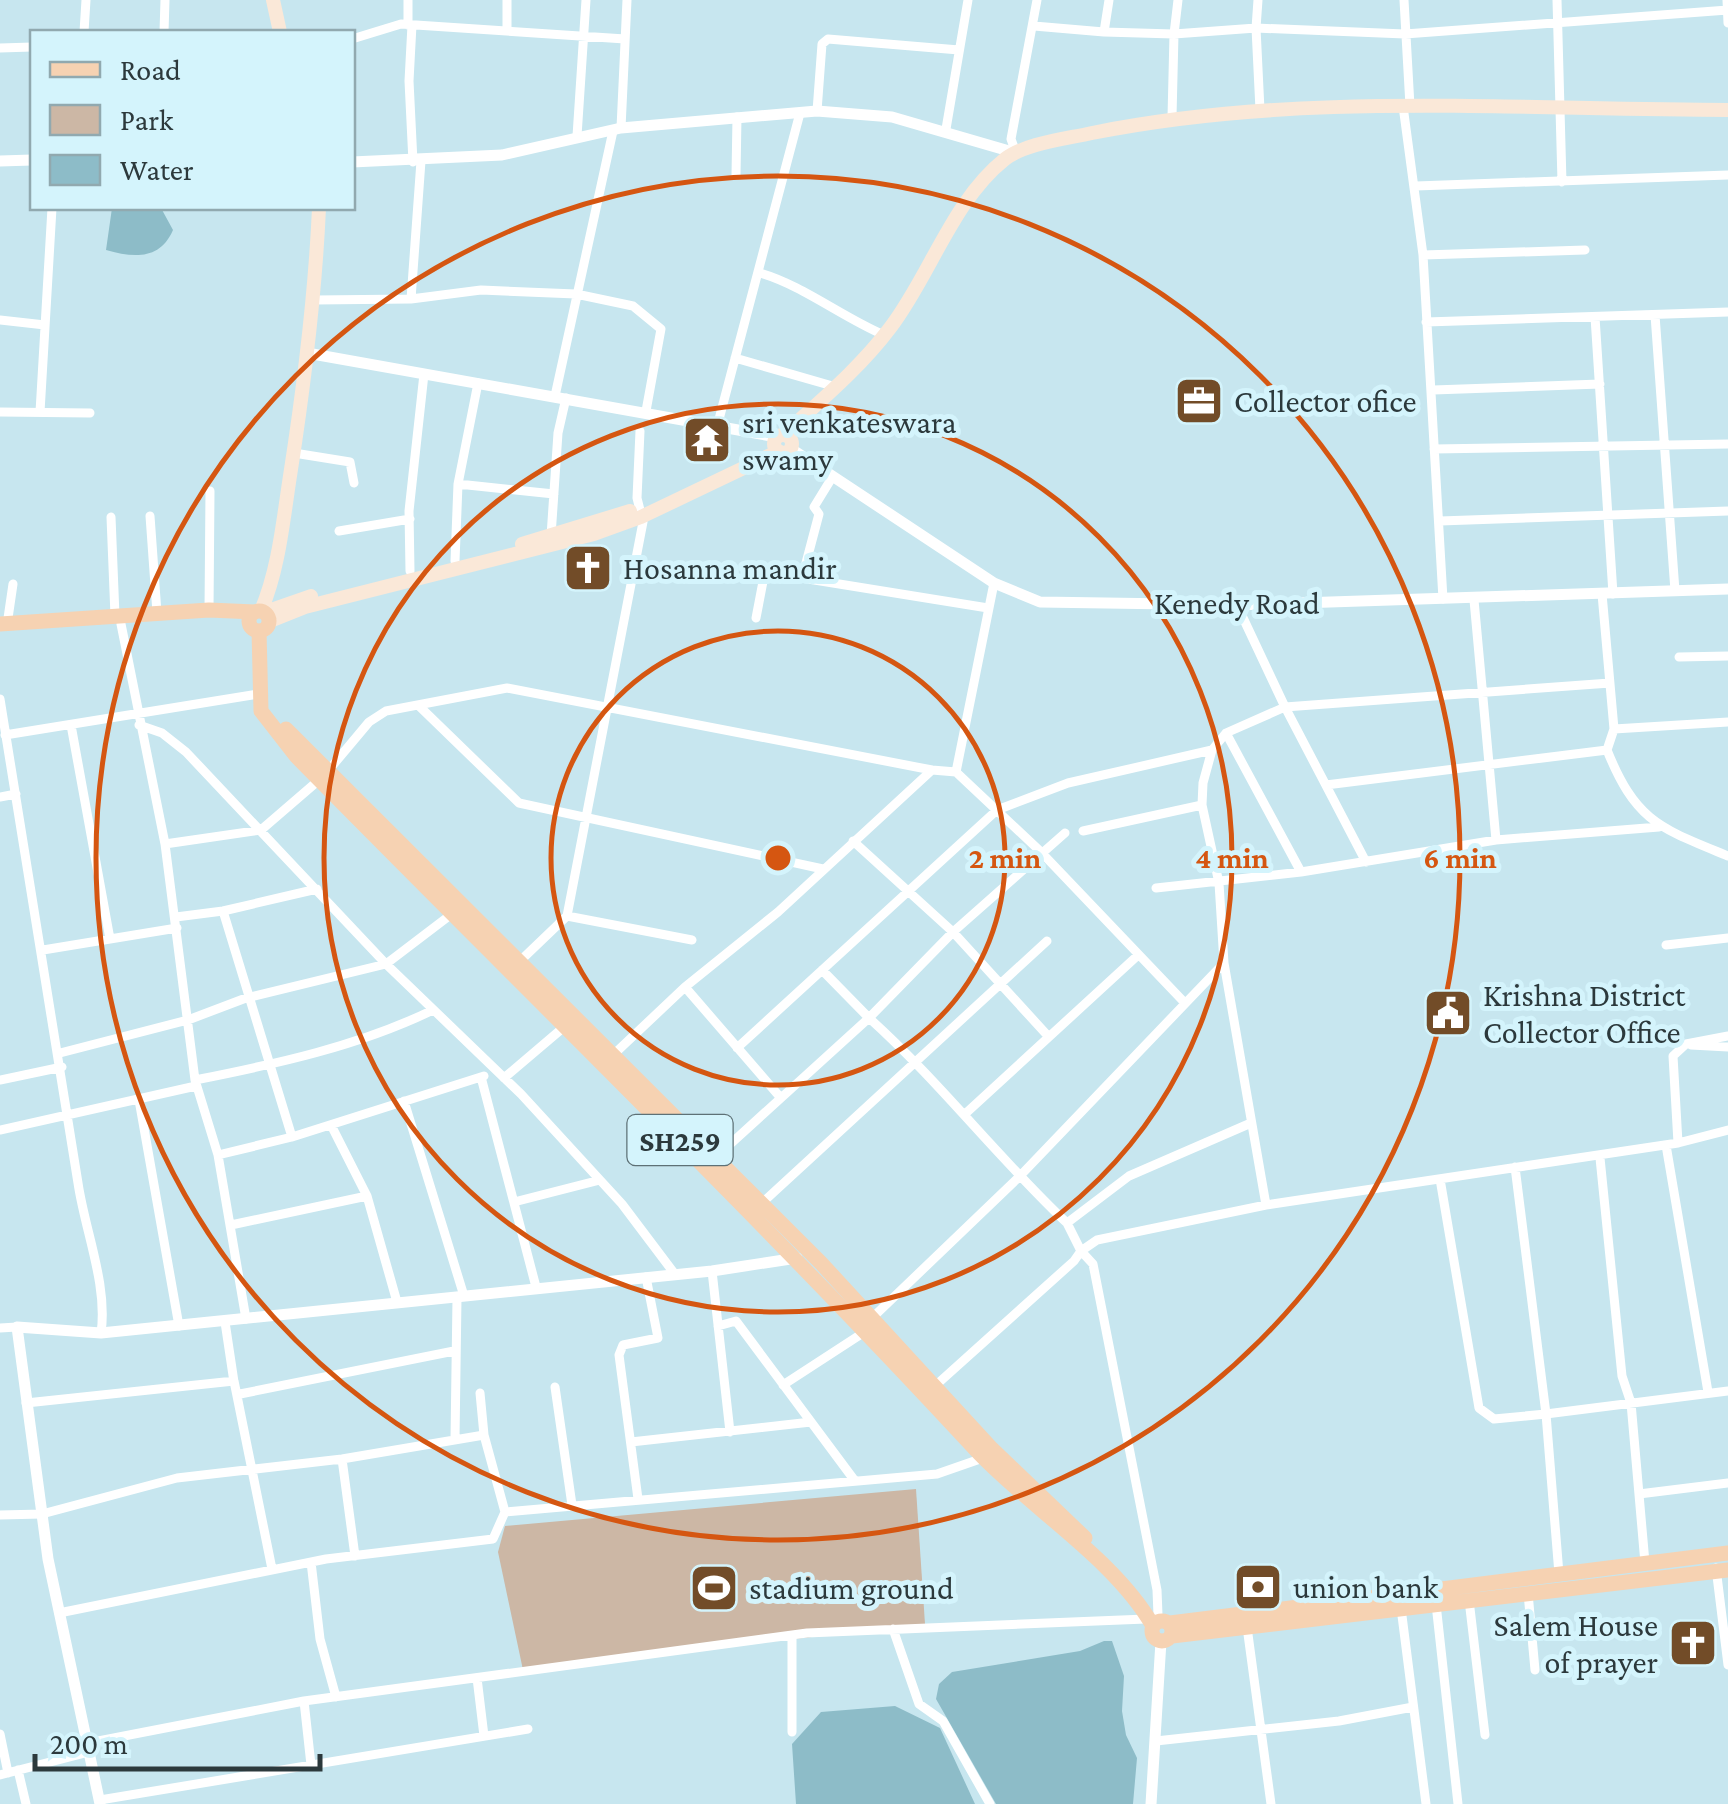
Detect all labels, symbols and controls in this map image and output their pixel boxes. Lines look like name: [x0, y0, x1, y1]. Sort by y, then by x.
legend: [30, 30, 355, 210]
text: Road: [120, 53, 181, 86]
text: Park: [120, 103, 174, 136]
text: Water: [120, 153, 194, 186]
office icon: Collector ofice: [1173, 375, 1225, 427]
place label: Collector ofice: [1234, 383, 1417, 419]
place label: sri venkateswara swamy: [742, 404, 957, 477]
temple icon: sri venkateswara swamy: [681, 414, 733, 466]
church icon: Hosanna mandir: [562, 542, 614, 594]
place label: Hosanna mandir: [623, 550, 837, 586]
street label: Kenedy Road: [1154, 585, 1320, 621]
centre of rings: [760, 840, 796, 876]
text: 2 min: [969, 841, 1041, 874]
text: 4 min: [1195, 841, 1269, 874]
text: 6 min: [1423, 841, 1497, 874]
place label: Krishna District Collector Office: [1483, 977, 1686, 1050]
public building icon: Krishna District Collector Office: [1422, 987, 1474, 1039]
road number: SH259: [628, 1115, 732, 1165]
bank icon: union bank: [1232, 1561, 1284, 1613]
sports icon: stadium ground: [688, 1562, 740, 1614]
place label: union bank: [1293, 1569, 1439, 1605]
place label: stadium ground: [749, 1570, 954, 1606]
place label: Salem House of prayer: [1494, 1607, 1658, 1680]
church icon: Salem House of prayer: [1667, 1617, 1719, 1669]
scale bar: [35, 1709, 320, 1771]
text: 200 m: [50, 1727, 128, 1760]

